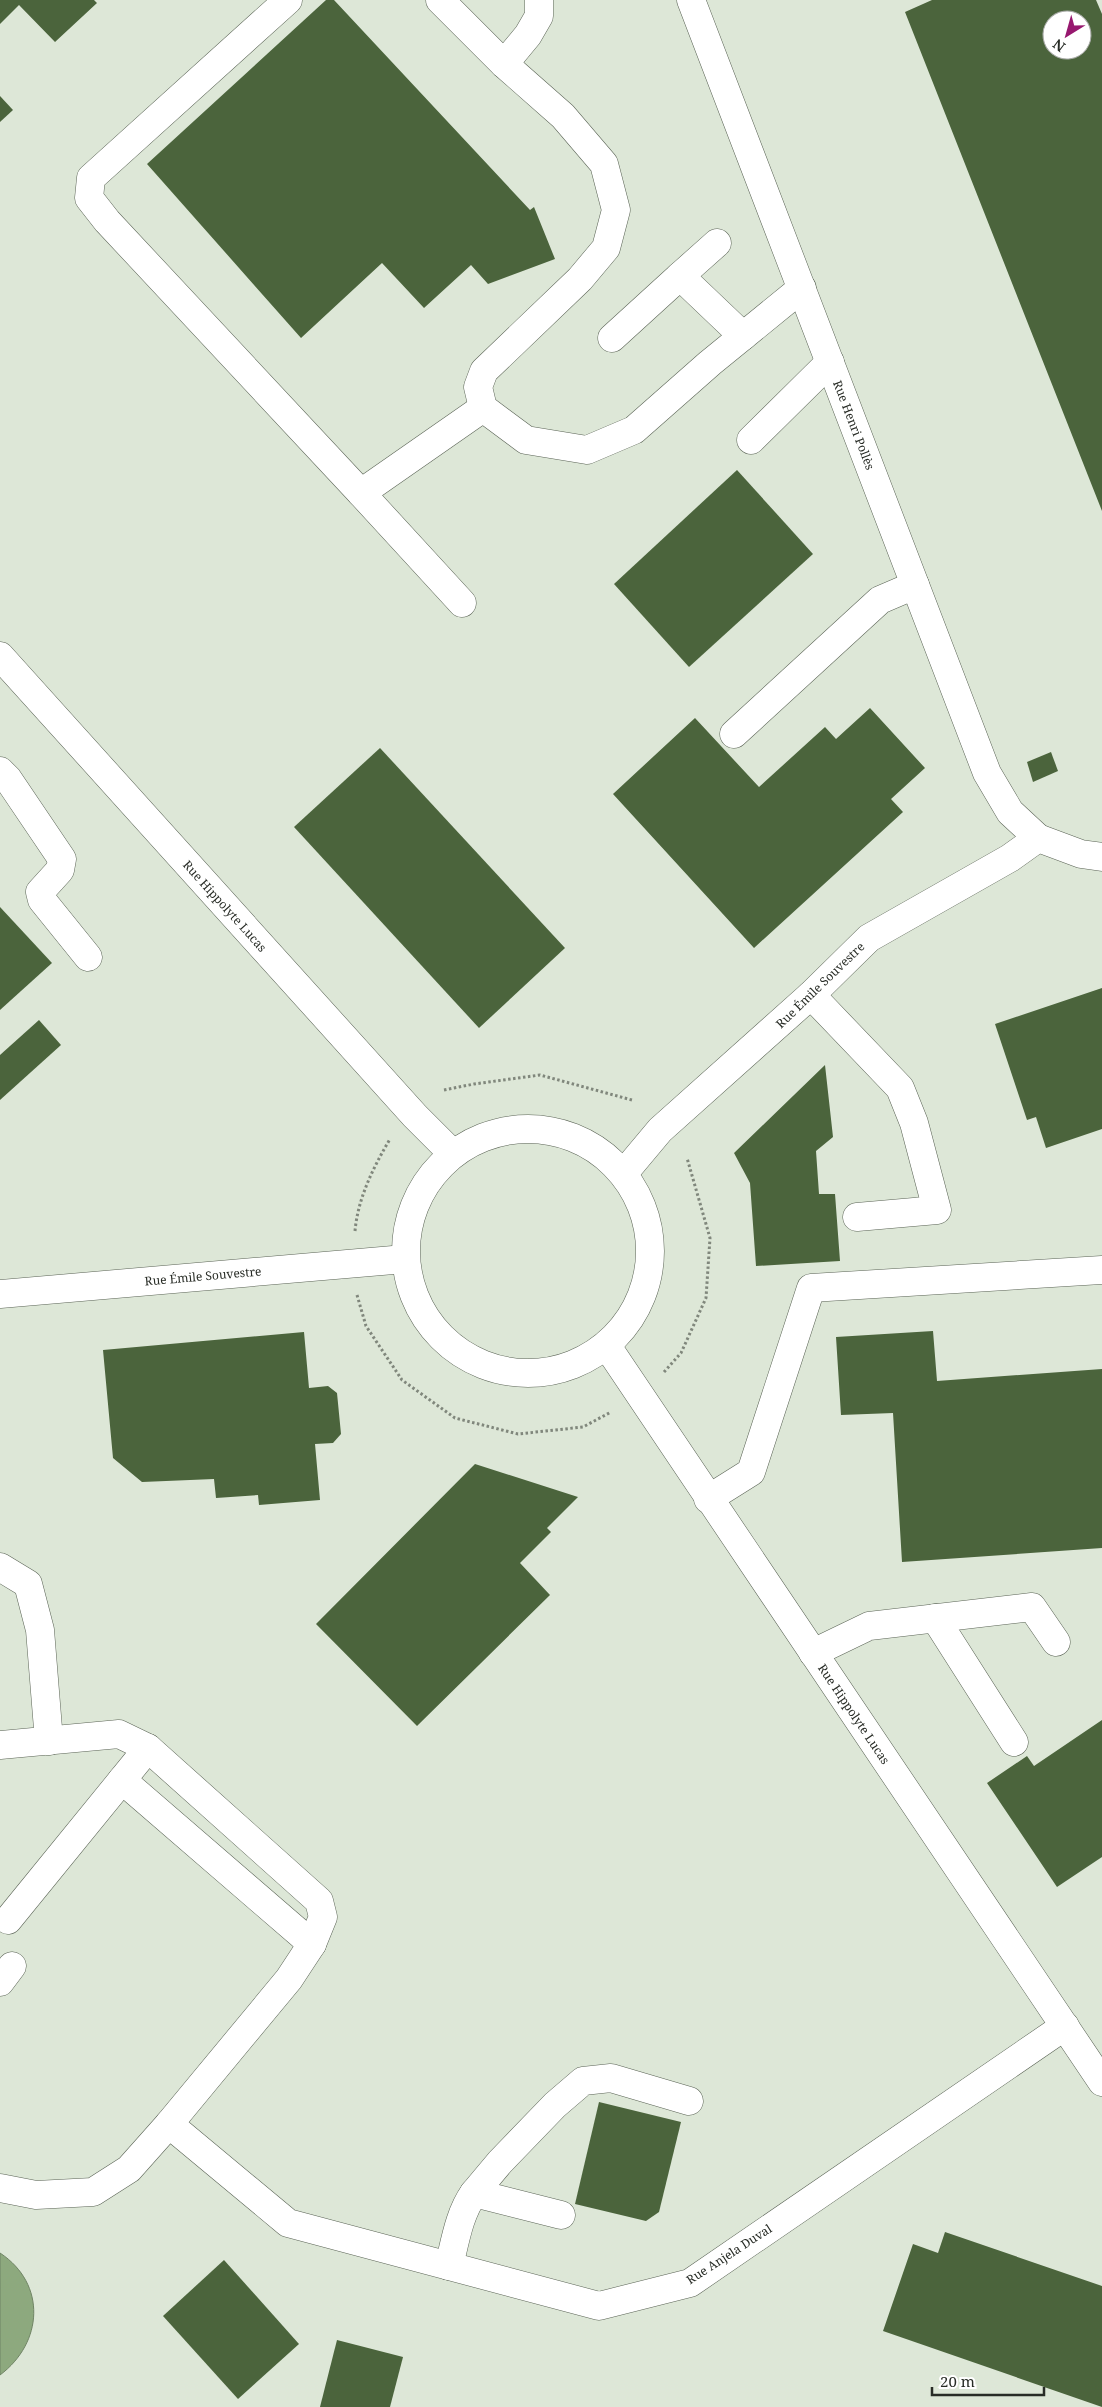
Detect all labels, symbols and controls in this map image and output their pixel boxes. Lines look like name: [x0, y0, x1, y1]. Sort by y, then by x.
north arrow: [1042, 10, 1092, 60]
text: N: [1049, 35, 1069, 57]
street label: Rue Henri Pollès: [829, 378, 879, 472]
street label: Rue Hippolyte Lucas: [179, 857, 271, 955]
street label: Rue Émile Souvestre: [772, 938, 868, 1032]
street label: Rue Émile Souvestre: [144, 1262, 262, 1290]
street label: Rue Hippolyte Lucas: [814, 1661, 894, 1767]
street label: Rue Anjela Duval: [683, 2220, 775, 2288]
scale bar: [932, 2364, 1044, 2396]
text: 20 m: [940, 2371, 975, 2391]

